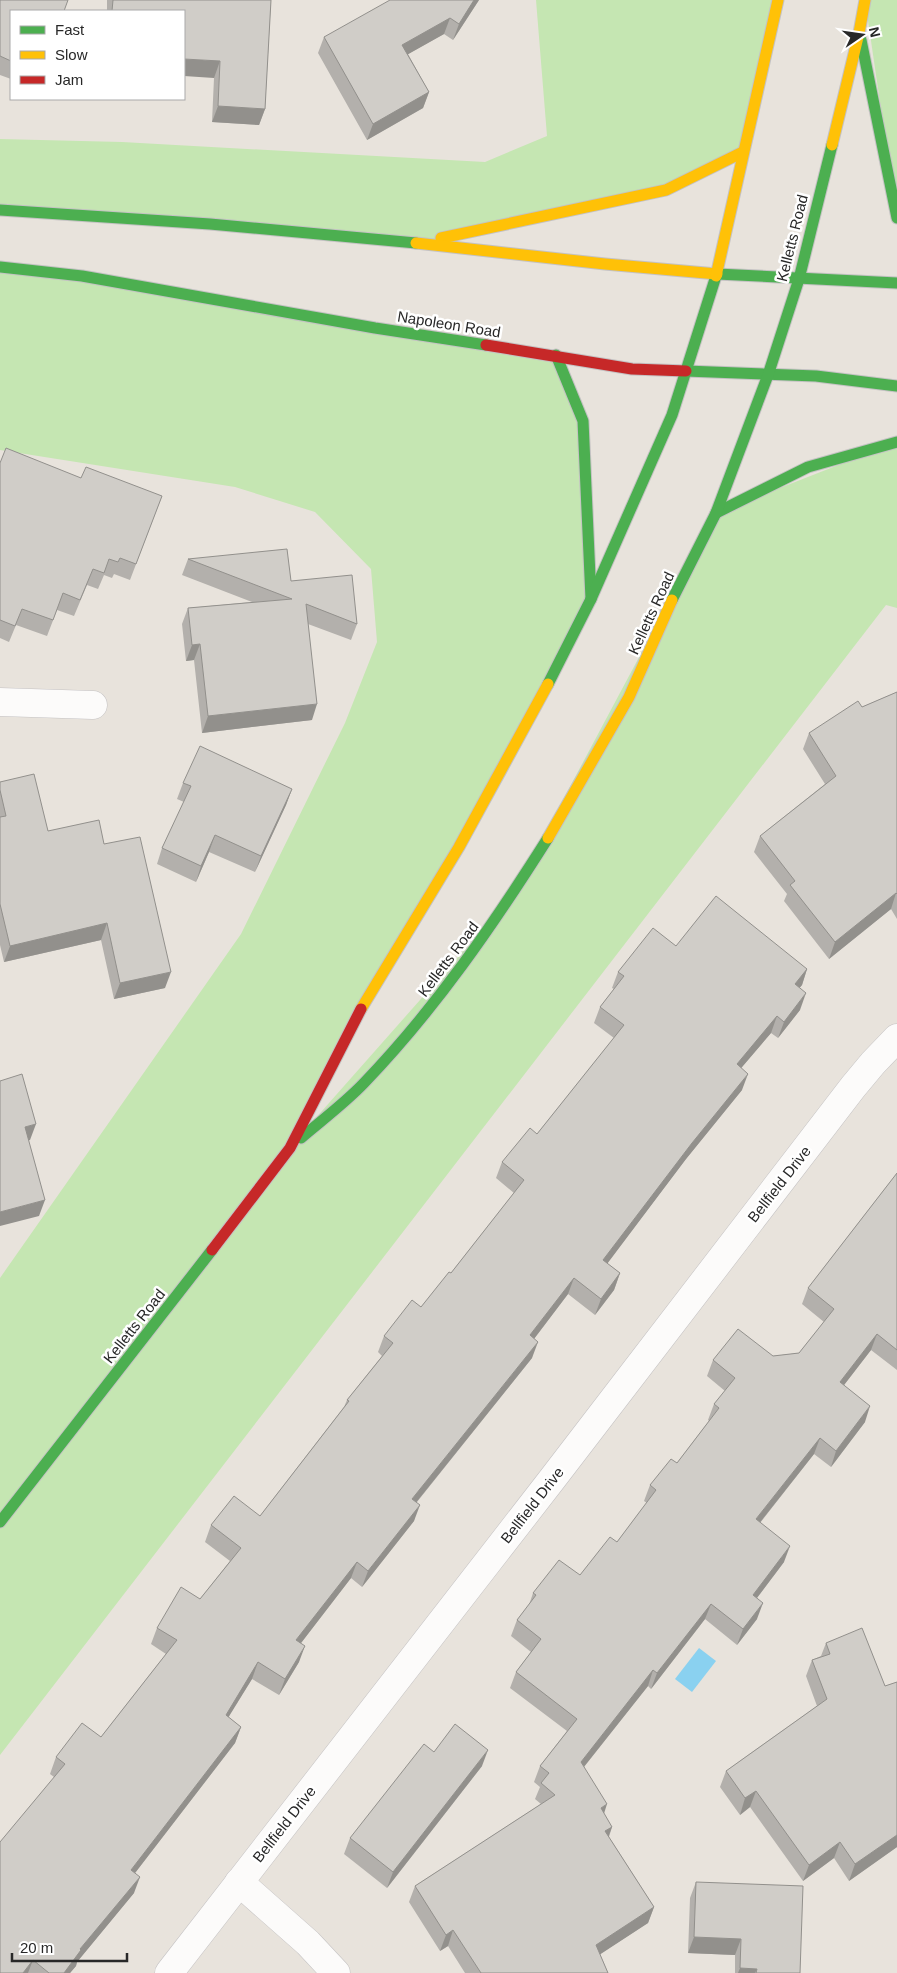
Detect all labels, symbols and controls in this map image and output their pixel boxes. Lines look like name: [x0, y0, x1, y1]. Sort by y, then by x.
legend: [10, 10, 185, 100]
north arrow: [837, 10, 887, 60]
text: Fast: [55, 21, 85, 38]
text: N: [866, 25, 884, 39]
text: Slow: [55, 46, 88, 63]
text: Jam: [55, 71, 83, 88]
street label: Kelletts Road: [773, 193, 811, 283]
street label: Napoleon Road: [396, 307, 502, 341]
street label: Kelletts Road: [624, 569, 678, 657]
street label: Kelletts Road: [414, 918, 482, 1000]
street label: Bellfield Drive: [744, 1143, 814, 1225]
street label: Kelletts Road: [100, 1286, 168, 1366]
street label: Bellfield Drive: [497, 1464, 567, 1546]
street label: Bellfield Drive: [249, 1783, 319, 1865]
scale bar: [12, 1930, 128, 1962]
text: 20 m: [20, 1939, 53, 1956]

